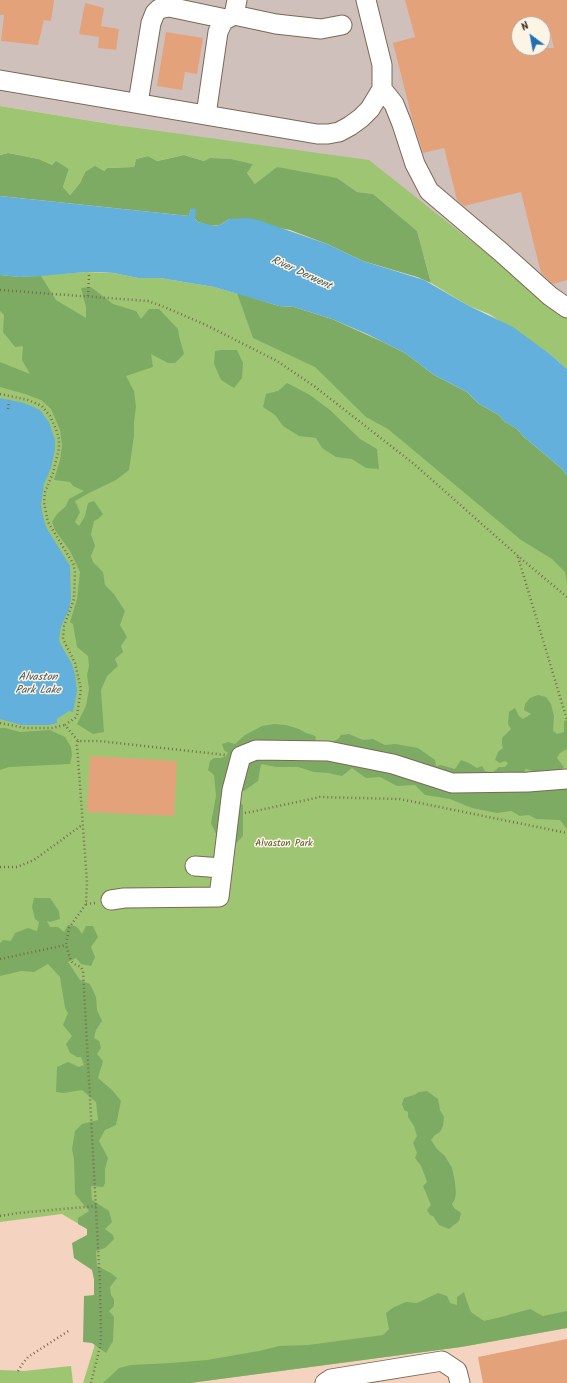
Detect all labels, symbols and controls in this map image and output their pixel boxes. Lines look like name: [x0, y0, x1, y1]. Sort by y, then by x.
north arrow: [511, 16, 551, 56]
text: N: [517, 17, 533, 36]
water label: River Derwent: [269, 254, 333, 294]
water label: Alvaston Park Lake: [15, 671, 61, 697]
park label: Alvaston Park: [255, 838, 313, 850]

